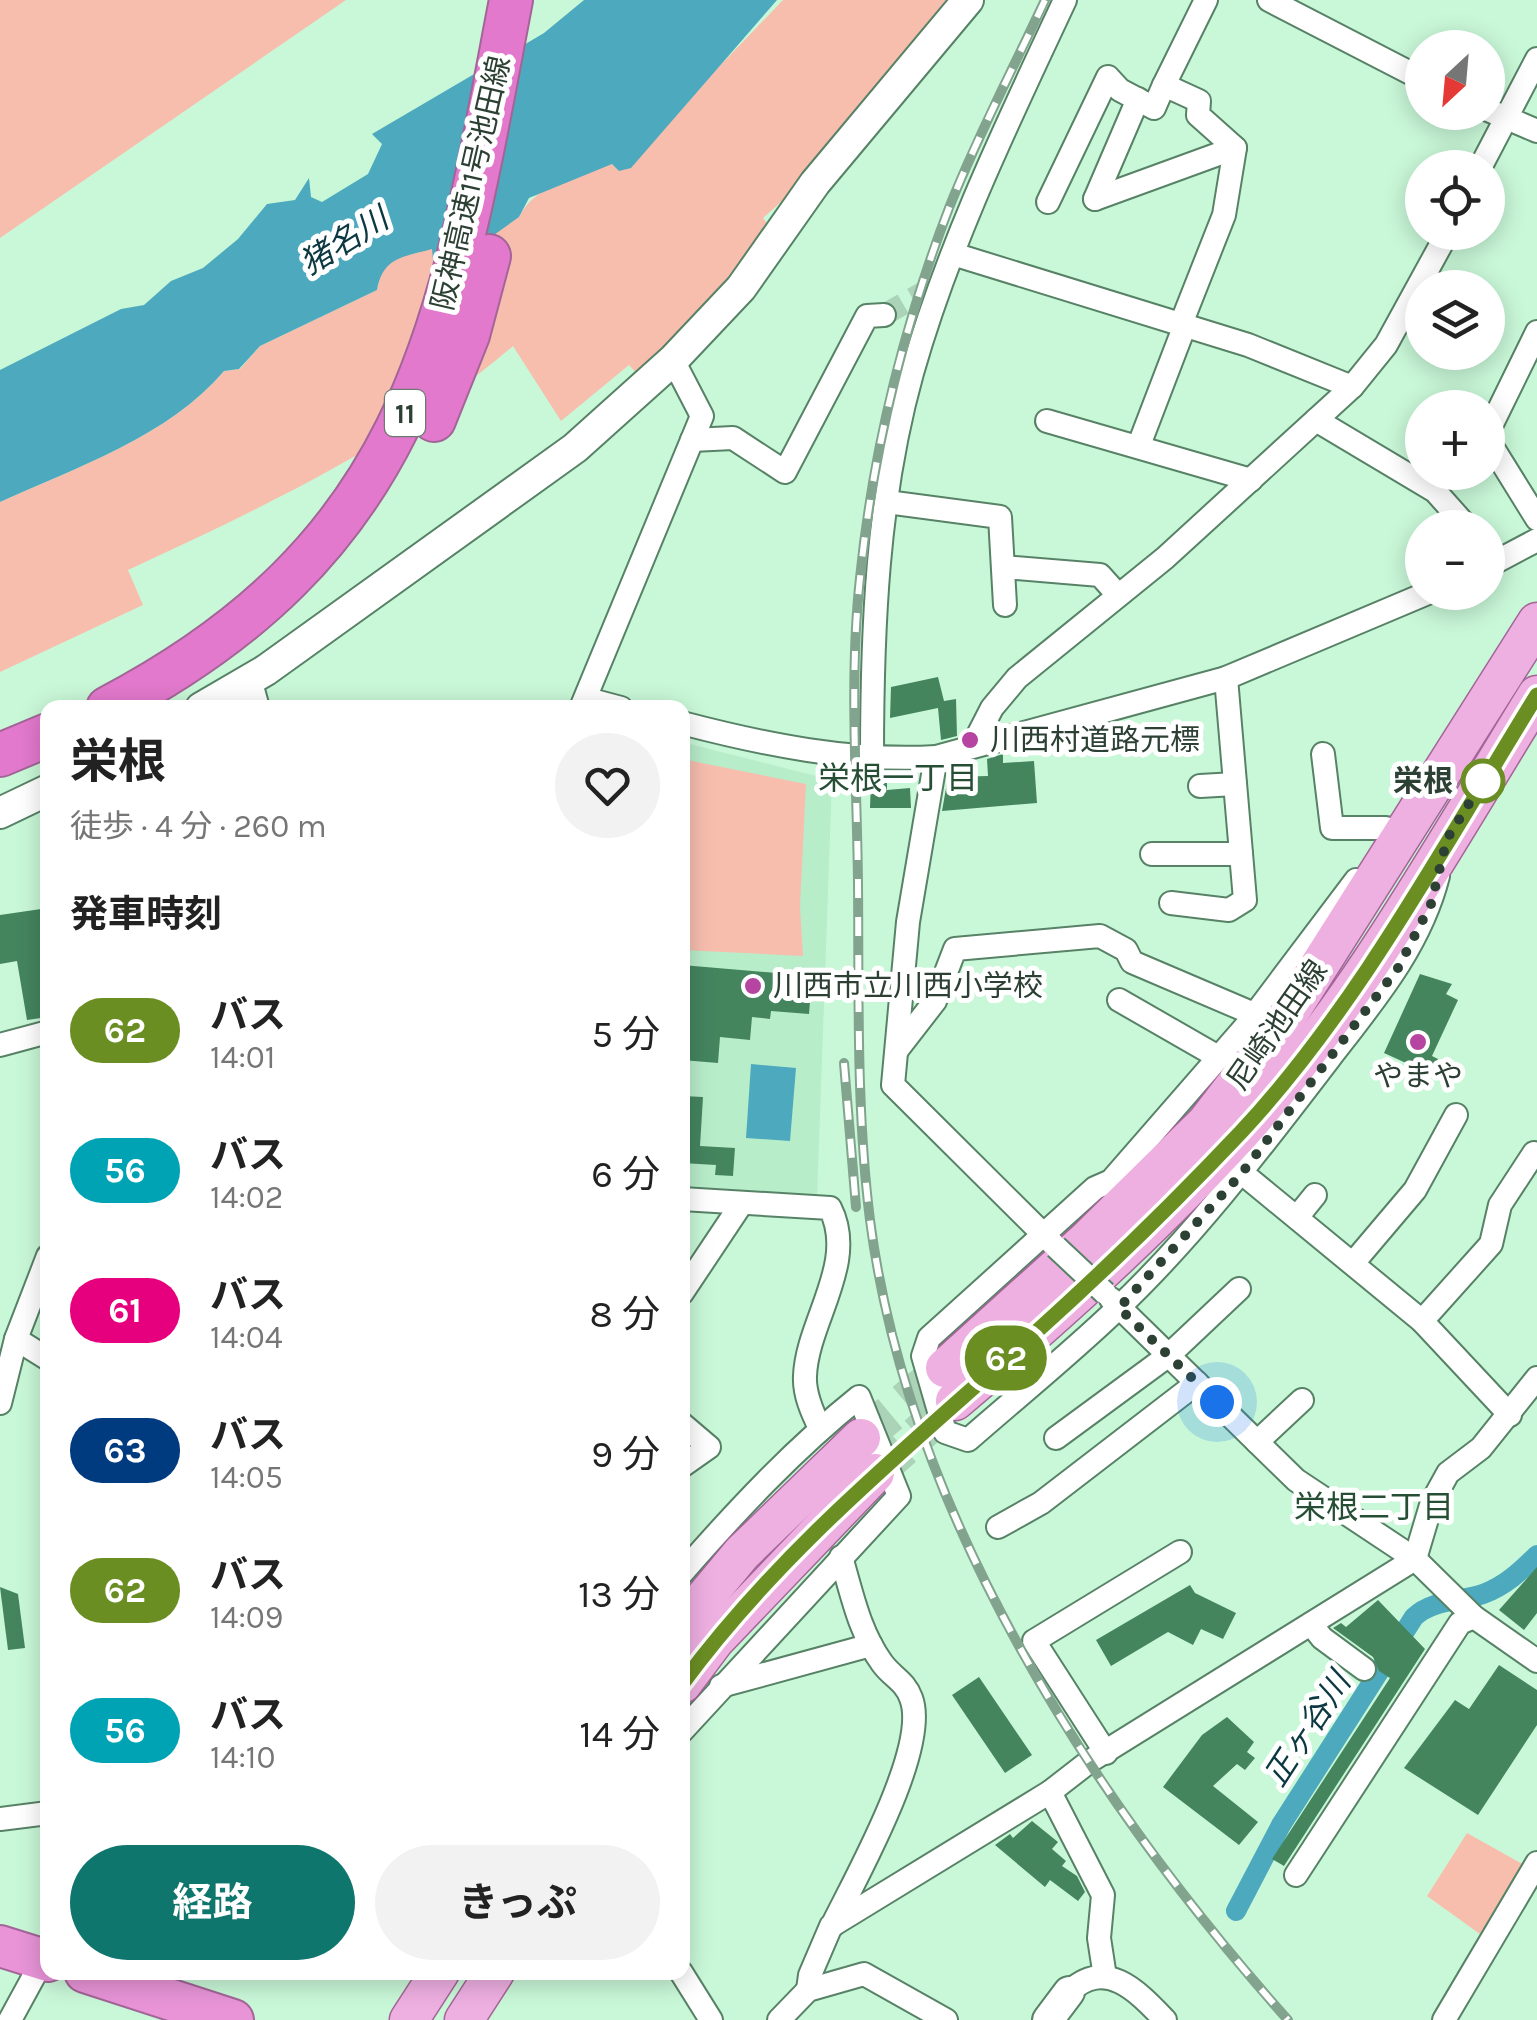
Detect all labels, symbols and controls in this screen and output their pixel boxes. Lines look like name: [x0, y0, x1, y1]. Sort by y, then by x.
north arrow: [1405, 30, 1505, 130]
map controls: [1405, 30, 1505, 610]
street label: 阪神高速11号池田線: [424, 52, 518, 314]
button: locate: [1405, 150, 1505, 250]
water label: 猪名川: [294, 199, 397, 283]
button: layers: [1405, 270, 1505, 370]
road number: 11: [385, 390, 425, 436]
button: +: [1405, 390, 1505, 490]
button: −: [1405, 510, 1505, 610]
place label: 川西村道路元標: [990, 722, 1200, 758]
marker: 川西村道路元標: [959, 729, 981, 751]
button: heart: [555, 733, 660, 838]
text: 栄根: [70, 734, 166, 790]
district label: 栄根一丁目: [818, 760, 978, 797]
marker: 栄根: [1462, 760, 1504, 802]
place label: 栄根: [1393, 763, 1453, 799]
text: 徒歩 · 4 分 · 260 m: [70, 808, 327, 845]
text: 発車時刻: [70, 892, 222, 937]
street label: 尼崎池田線: [1219, 953, 1335, 1097]
place label: 川西市立川西小学校: [773, 968, 1043, 1004]
marker: 川西市立川西小学校: [742, 975, 764, 997]
text: バス: [210, 993, 286, 1038]
text: 62: [104, 1010, 146, 1051]
text: 5 分: [592, 1012, 660, 1057]
marker: やまや: [1407, 1031, 1429, 1053]
text: 14:01: [210, 1039, 275, 1076]
place label: やまや: [1373, 1058, 1463, 1094]
text: バス: [210, 1133, 286, 1178]
text: 56: [104, 1150, 146, 1191]
text: 6 分: [591, 1152, 660, 1197]
text: 14:02: [210, 1179, 283, 1216]
text: バス: [210, 1273, 286, 1318]
text: 61: [108, 1290, 142, 1331]
text: 8 分: [590, 1292, 660, 1337]
text: 14:04: [210, 1319, 283, 1356]
line badge: 62: [961, 1326, 1051, 1390]
text: 62: [985, 1338, 1027, 1379]
your location: [1192, 1377, 1242, 1427]
text: バス: [210, 1413, 286, 1458]
text: 63: [103, 1430, 147, 1471]
text: 9 分: [591, 1432, 660, 1477]
text: 14:05: [210, 1459, 283, 1496]
district label: 栄根二丁目: [1294, 1489, 1454, 1526]
text: バス: [210, 1553, 286, 1598]
text: 62: [104, 1570, 146, 1611]
text: 13 分: [578, 1572, 660, 1617]
text: 14:09: [210, 1599, 283, 1636]
water label: 正ヶ谷川: [1257, 1663, 1359, 1793]
text: バス: [210, 1693, 286, 1738]
text: 56: [104, 1710, 146, 1751]
text: 14 分: [579, 1712, 660, 1757]
text: 14:10: [210, 1739, 275, 1776]
button: 経路: [70, 1845, 355, 1960]
button: きっぷ: [375, 1845, 660, 1960]

